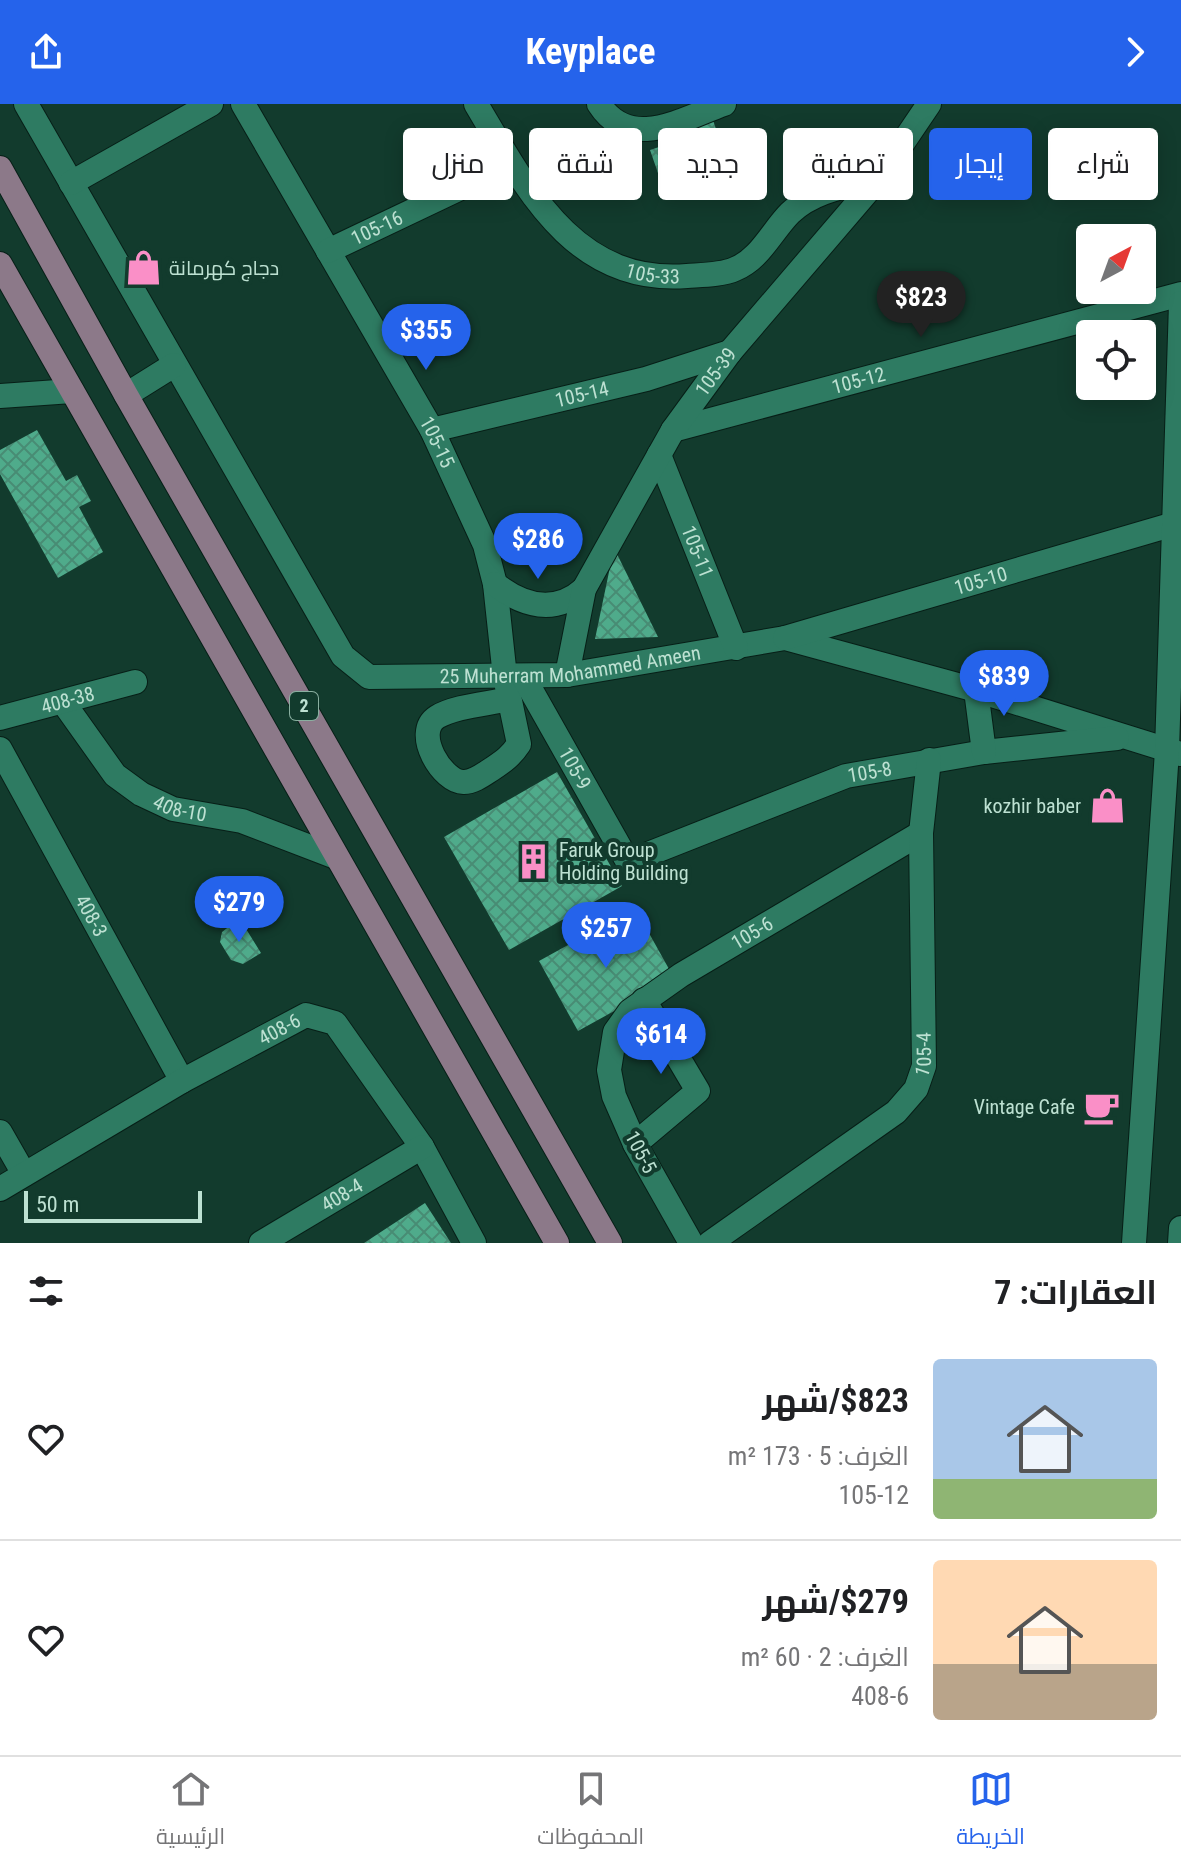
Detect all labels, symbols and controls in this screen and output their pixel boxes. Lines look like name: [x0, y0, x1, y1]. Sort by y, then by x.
icon: share: [24, 30, 68, 74]
icon: forward: [1113, 30, 1157, 74]
text: Keyplace: [525, 31, 656, 73]
chip: منزل: [403, 128, 513, 200]
chip: شقة: [529, 128, 642, 200]
chip: جديد: [658, 128, 767, 200]
chip: تصفية: [783, 128, 913, 200]
chip: إيجار: [929, 128, 1032, 200]
chip: شراء: [1048, 128, 1158, 200]
street label: 105-16: [347, 205, 406, 250]
north arrow: [1076, 224, 1156, 304]
map controls: [1076, 224, 1156, 400]
shop icon: دجاج كهرمانة: [124, 249, 162, 287]
place label: دجاج كهرمانة: [169, 256, 279, 282]
street label: 105-33: [623, 258, 680, 289]
pin: $823: [874, 271, 968, 339]
text: $823: [895, 282, 947, 312]
pin: $355: [379, 304, 473, 372]
text: $355: [400, 315, 452, 345]
button: locate: [1076, 320, 1156, 400]
street label: 105-39: [690, 343, 741, 401]
street label: 105-12: [829, 362, 888, 399]
street label: 105-14: [553, 376, 611, 412]
street label: 105-15: [415, 412, 460, 472]
pin: $286: [491, 513, 585, 581]
street label: 105-11: [676, 522, 719, 581]
text: $286: [512, 524, 564, 554]
street label: 105-10: [951, 561, 1010, 600]
street label: 25 Muherram Mohammed Ameen: [440, 641, 702, 688]
pin: $839: [957, 650, 1051, 718]
text: $839: [978, 661, 1030, 691]
street label: 408-38: [38, 681, 97, 719]
road number: 2: [290, 692, 318, 720]
street label: 105-9: [554, 743, 596, 794]
street label: 105-8: [846, 756, 894, 788]
shop icon: kozhir baber: [1088, 787, 1126, 825]
street label: 408-10: [149, 790, 209, 827]
place label: kozhir baber: [984, 794, 1081, 818]
place label: Faruk Group Holding Building: [559, 838, 689, 885]
building icon: Faruk Group Holding Building: [514, 842, 552, 880]
pin: $279: [192, 876, 286, 944]
text: $279: [213, 887, 265, 917]
street label: 408-3: [70, 890, 113, 941]
pin: $257: [559, 902, 653, 970]
street label: 105-6: [727, 911, 777, 955]
text: $257: [580, 913, 632, 943]
street label: 408-6: [254, 1008, 305, 1050]
pin: $614: [614, 1008, 708, 1076]
text: $614: [635, 1019, 687, 1049]
street label: 105-4: [909, 1032, 936, 1080]
cafe icon: Vintage Cafe: [1082, 1088, 1120, 1126]
place label: Vintage Cafe: [974, 1095, 1075, 1119]
street label: 105-5: [620, 1127, 662, 1177]
street label: 408-4: [316, 1173, 367, 1217]
scale bar: [24, 1187, 202, 1223]
text: 50 m: [36, 1192, 79, 1217]
icon: filters: [24, 1269, 68, 1313]
text: العقارات: 7: [994, 1272, 1157, 1312]
text: $823/شهر: [762, 1380, 909, 1420]
icon: home: [997, 1391, 1093, 1487]
icon: heart: [24, 1417, 68, 1461]
text: الغرف: 5 · 173 m²: [728, 1441, 909, 1471]
text: 105-12: [838, 1480, 909, 1510]
text: $279/شهر: [762, 1581, 909, 1621]
icon: home: [997, 1592, 1093, 1688]
icon: heart: [24, 1618, 68, 1662]
text: الغرف: 2 · 60 m²: [741, 1642, 909, 1672]
text: 408-6: [851, 1681, 909, 1711]
tab: الرئيسية: [156, 1767, 225, 1857]
tab: المحفوظات: [537, 1767, 644, 1857]
tab: الخريطة: [956, 1767, 1025, 1857]

